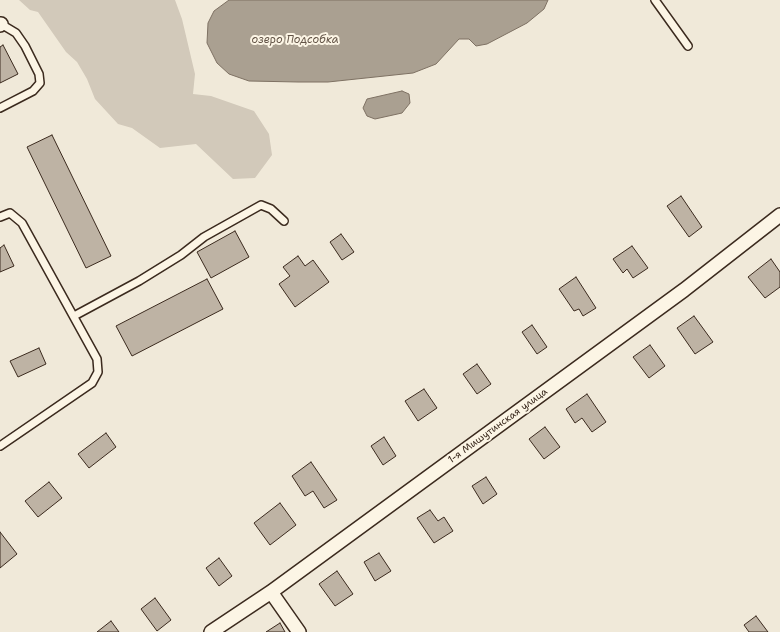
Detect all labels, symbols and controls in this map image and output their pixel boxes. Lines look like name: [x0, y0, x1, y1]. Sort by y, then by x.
water label: озеро Подсобка: [251, 33, 339, 47]
street label: 1-я Мишутинская улица: [446, 386, 550, 466]

